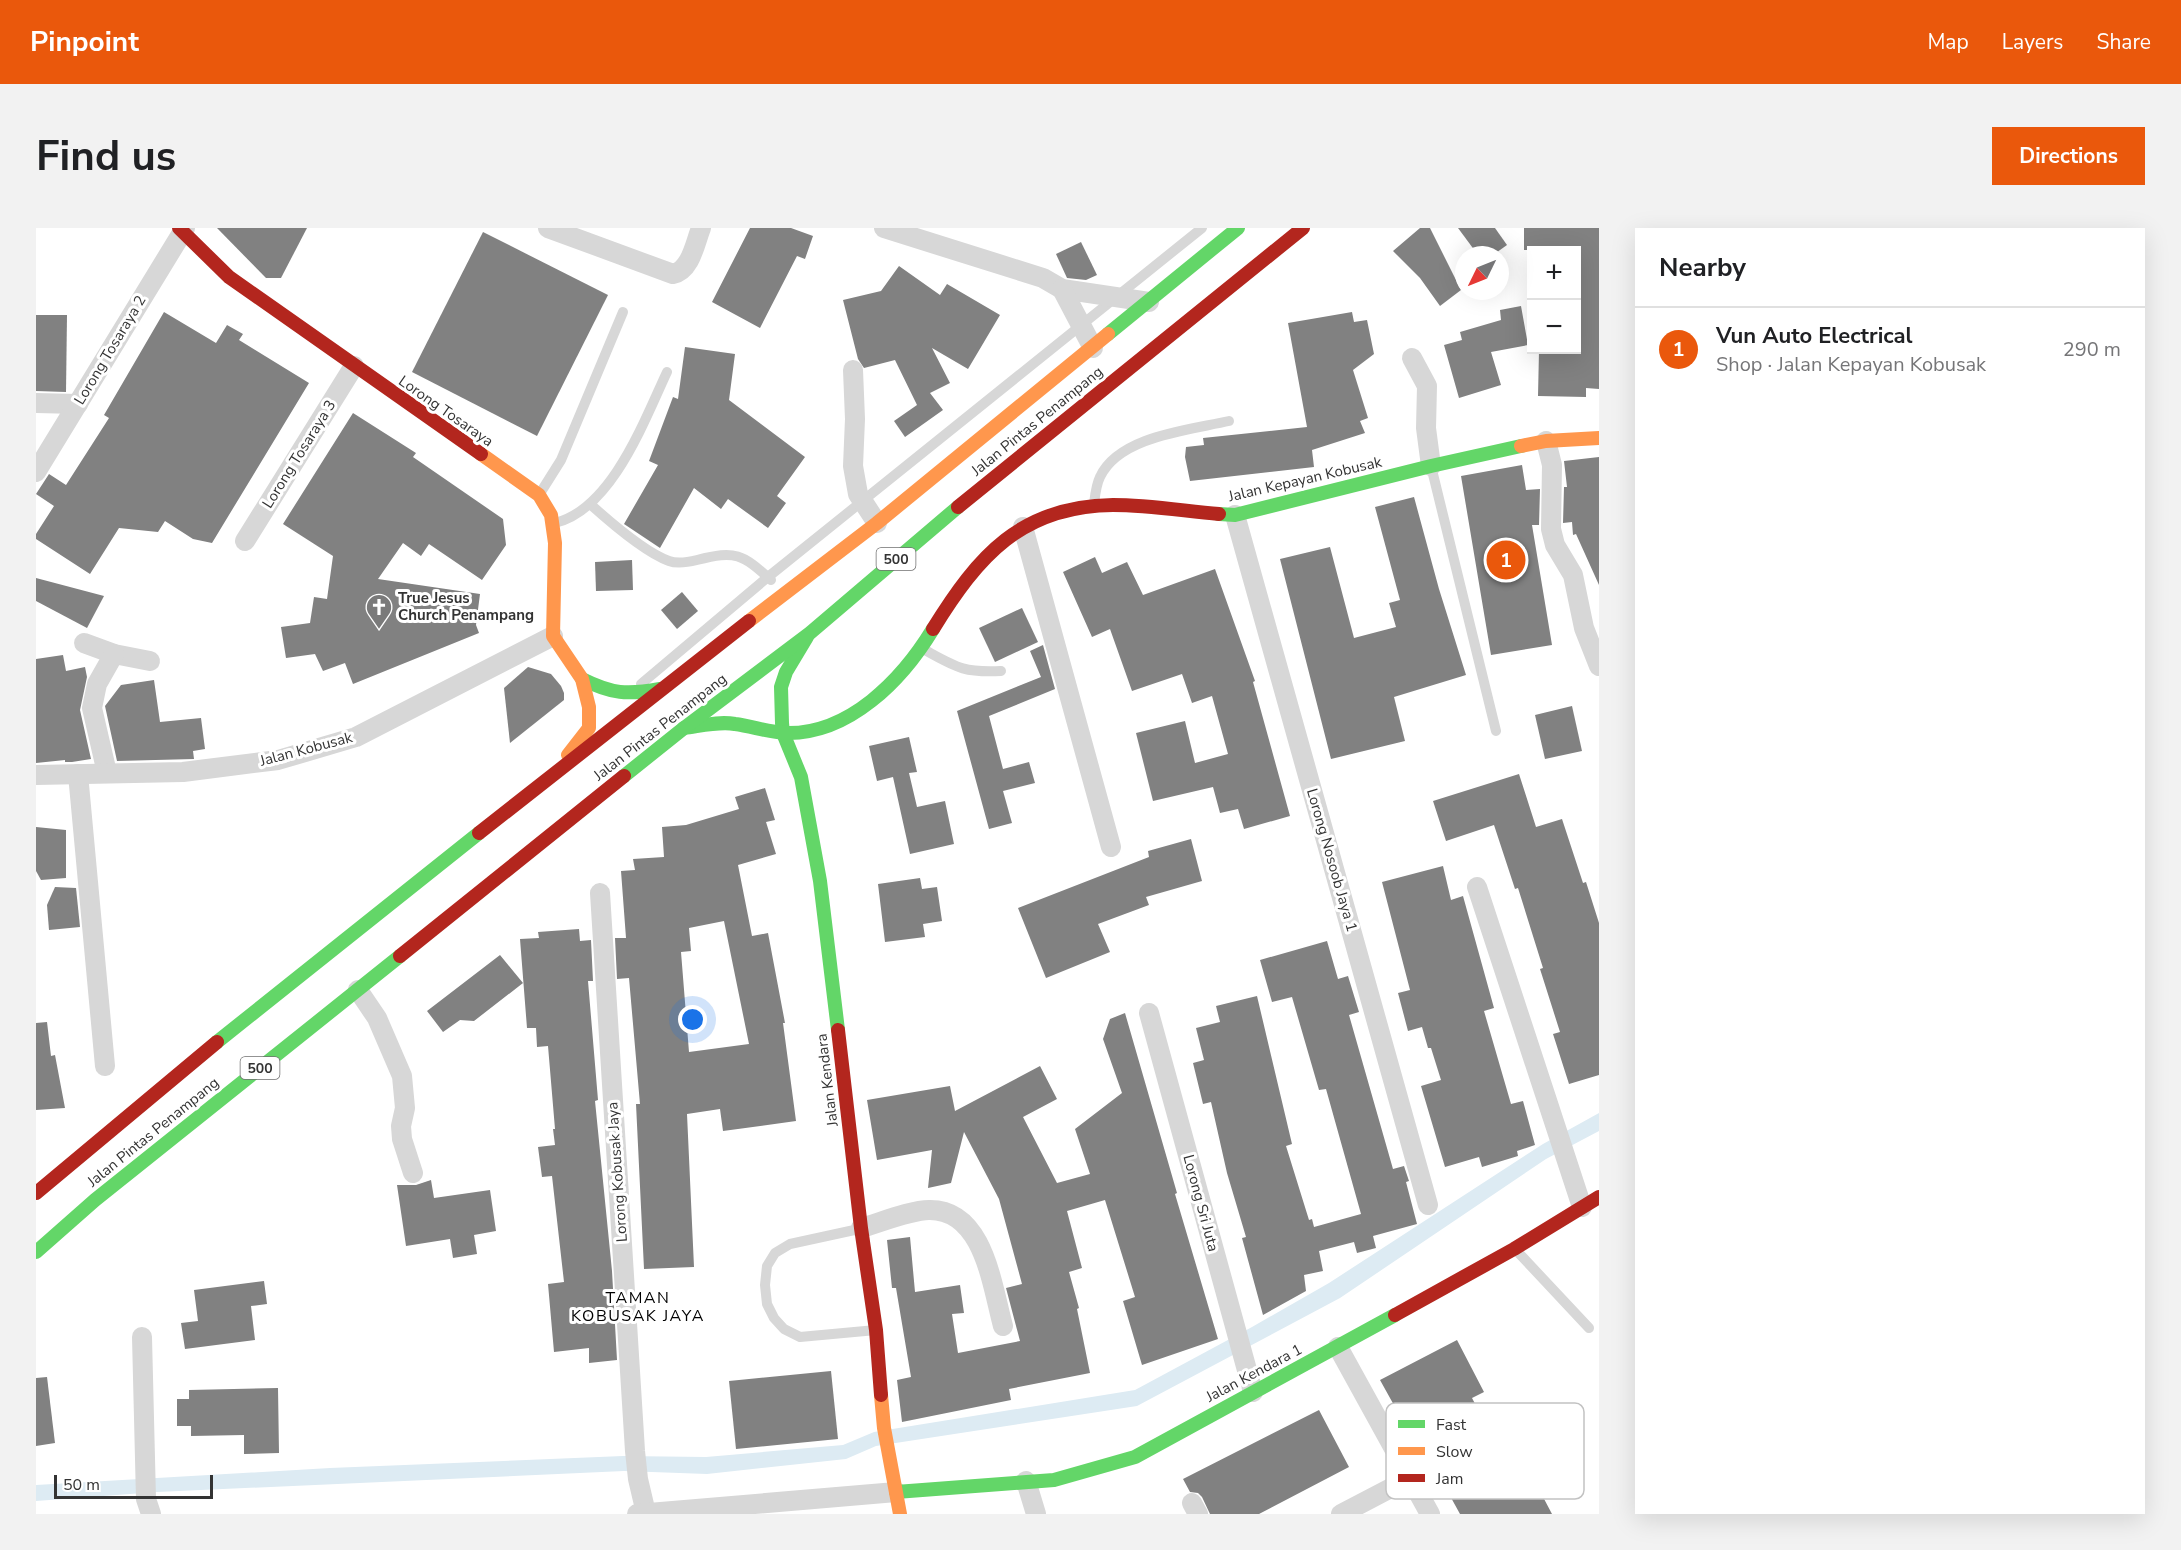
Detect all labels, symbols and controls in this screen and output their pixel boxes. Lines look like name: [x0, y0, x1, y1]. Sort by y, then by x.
text: Pinpoint: [30, 23, 139, 61]
text: Map: [1927, 28, 1969, 56]
text: Layers: [2002, 28, 2063, 56]
text: Share: [2096, 28, 2151, 56]
button: Directions: [1992, 127, 2145, 185]
text: Find us: [36, 128, 176, 185]
north arrow: [1455, 246, 1509, 300]
map controls: [1527, 246, 1581, 354]
button: +: [1527, 246, 1581, 300]
text: Nearby: [1659, 250, 1746, 285]
street label: Lorong Tosaraya 2: [69, 292, 151, 408]
button: −: [1527, 300, 1581, 354]
text: Vun Auto Electrical: [1716, 321, 1913, 351]
text: 1: [1673, 336, 1685, 363]
text: 290 m: [2063, 336, 2121, 363]
text: Shop · Jalan Kepayan Kobusak: [1716, 351, 1986, 378]
street label: Jalan Pintas Penampang: [966, 362, 1107, 481]
street label: Lorong Tosaraya: [395, 371, 497, 451]
street label: Lorong Tosaraya 3: [258, 396, 340, 512]
street label: Jalan Kepayan Kobusak: [1225, 452, 1384, 507]
pin: 1: [1486, 538, 1526, 582]
road number: 500: [876, 548, 916, 570]
place label: True Jesus Church Penampang: [398, 588, 534, 625]
church icon: True Jesus Church Penampang: [364, 592, 394, 630]
street label: Jalan Pintas Penampang: [589, 669, 731, 786]
street label: Jalan Kobusak: [257, 727, 355, 771]
street label: Lorong Nosoob Jaya 1: [1302, 786, 1362, 934]
your location: [678, 1005, 707, 1034]
street label: Jalan Kendara: [811, 1033, 843, 1128]
road number: 500: [240, 1057, 280, 1079]
street label: Jalan Pintas Penampang: [82, 1073, 223, 1192]
street label: Lorong Kobusak Jaya: [602, 1101, 632, 1243]
street label: Lorong Sri Juta: [1178, 1152, 1224, 1254]
district label: TAMAN KOBUSAK JAYA: [571, 1287, 705, 1327]
street label: Jalan Kendara 1: [1202, 1339, 1306, 1407]
legend: [1386, 1403, 1584, 1499]
text: Fast: [1436, 1414, 1467, 1436]
text: Slow: [1436, 1441, 1473, 1463]
text: Jam: [1435, 1468, 1463, 1490]
scale bar: [54, 1472, 213, 1500]
text: 50 m: [63, 1474, 100, 1496]

